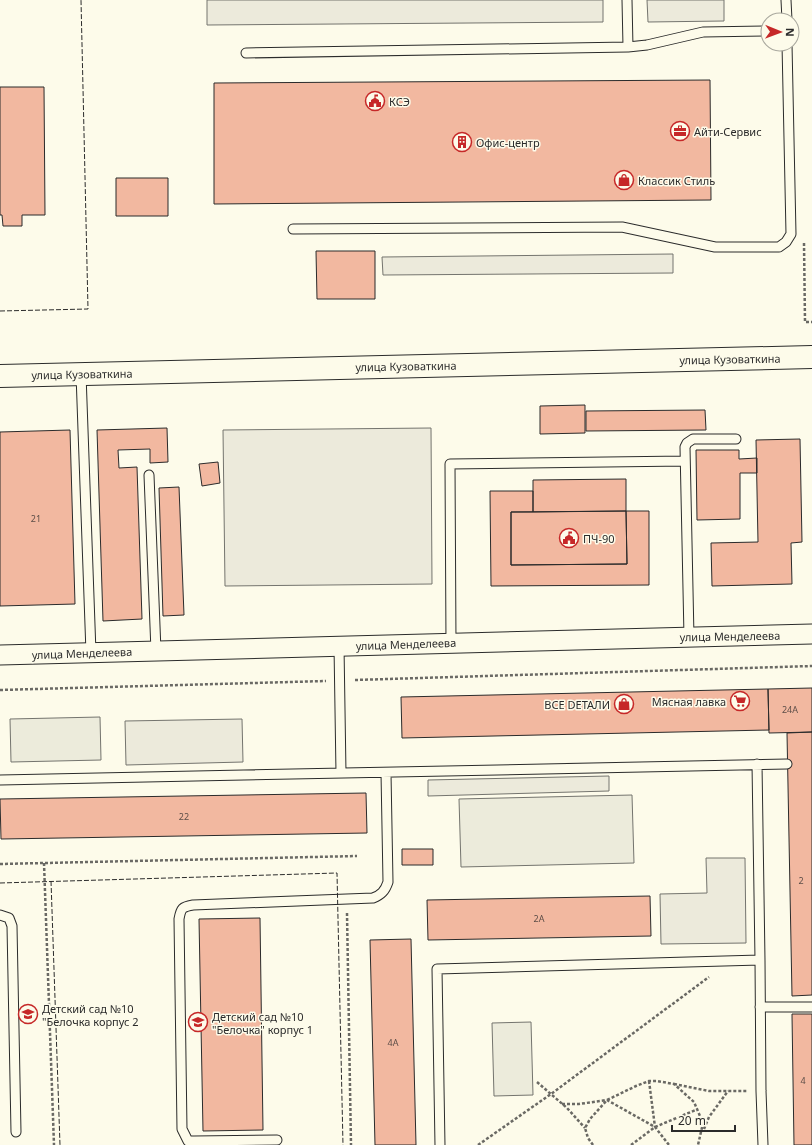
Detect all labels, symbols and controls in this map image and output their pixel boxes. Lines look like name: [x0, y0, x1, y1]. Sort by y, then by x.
north arrow: [760, 12, 800, 52]
text: N: [783, 28, 798, 37]
public building icon: КСЭ: [364, 90, 386, 112]
place label: КСЭ: [389, 94, 410, 109]
office icon: Айти-Сервис: [669, 120, 691, 142]
place label: Айти-Сервис: [694, 124, 762, 139]
building icon: Офис-центр: [451, 131, 473, 153]
place label: Офис-центр: [476, 135, 540, 150]
shop icon: Классик Стиль: [613, 169, 635, 191]
place label: Классик Стиль: [638, 173, 715, 188]
street label: улица Кузоваткина: [679, 351, 781, 367]
street label: улица Кузоваткина: [355, 358, 457, 374]
street label: улица Кузоваткина: [31, 366, 133, 382]
house number: 21: [31, 512, 41, 525]
public building icon: ПЧ-90: [558, 527, 580, 549]
place label: ПЧ-90: [583, 531, 615, 546]
street label: улица Менделеева: [680, 628, 780, 644]
street label: улица Менделеева: [356, 635, 456, 653]
street label: улица Менделеева: [32, 644, 132, 662]
supermarket icon: Мясная лавка: [729, 690, 751, 712]
shop icon: ВСЕ DEТАЛИ: [613, 693, 635, 715]
place label: Мясная лавка: [652, 694, 726, 709]
place label: ВСЕ DEТАЛИ: [544, 697, 610, 712]
house number: 24А: [782, 703, 798, 716]
house number: 22: [179, 810, 189, 823]
house number: 2: [798, 874, 804, 887]
house number: 2А: [534, 912, 545, 925]
place label: Детский сад №10 "Белочка корпус 2: [42, 1001, 139, 1029]
school or university icon: Детский сад №10 "Белочка корпус 2: [17, 1003, 39, 1025]
place label: Детский сад №10 "Белочка" корпус 1: [212, 1009, 313, 1037]
school or university icon: Детский сад №10 "Белочка" корпус 1: [187, 1011, 209, 1033]
house number: 4А: [388, 1036, 399, 1049]
house number: 4: [800, 1074, 806, 1087]
scale bar: [672, 1107, 735, 1133]
text: 20 m: [678, 1112, 706, 1129]

